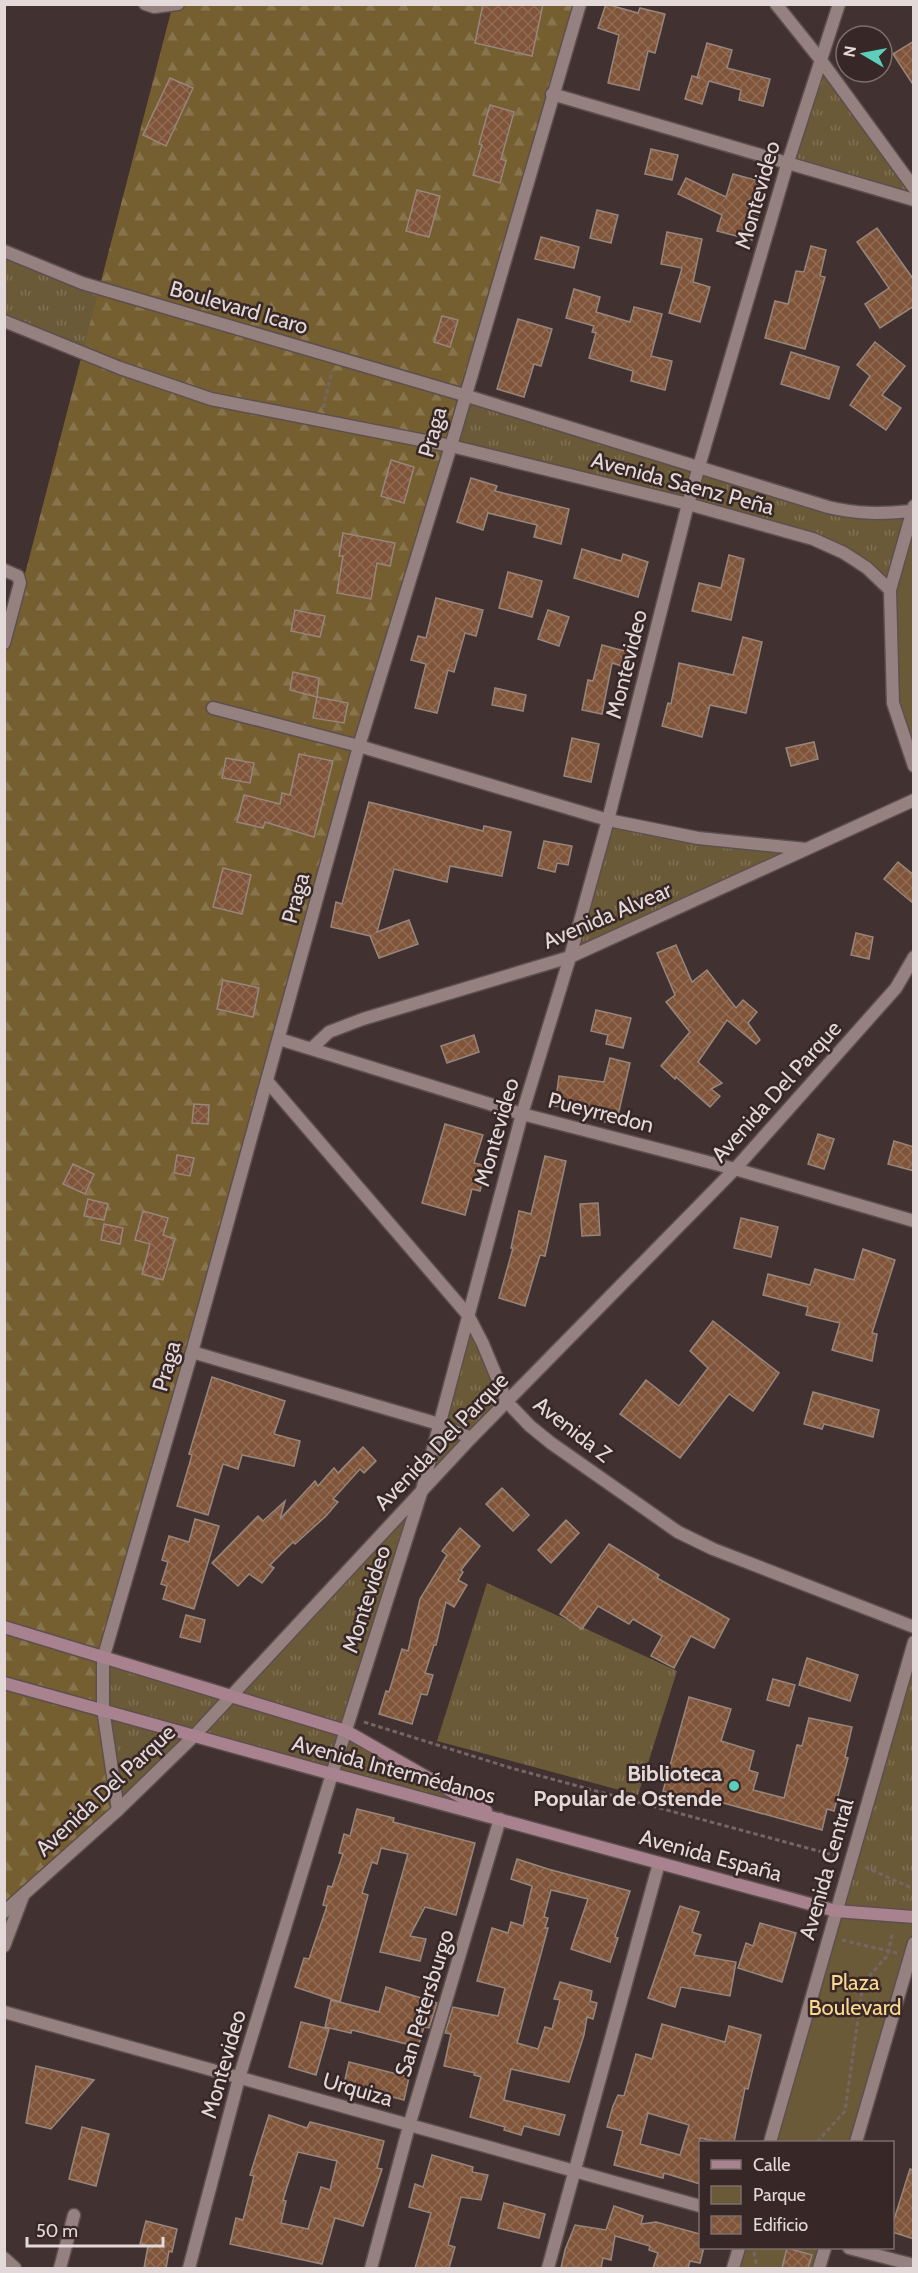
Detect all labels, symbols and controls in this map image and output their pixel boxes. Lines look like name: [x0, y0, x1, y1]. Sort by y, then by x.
north arrow: [834, 24, 894, 84]
text: N: [839, 44, 860, 59]
street label: Montevideo: [729, 138, 786, 252]
street label: Boulevard Icaro: [167, 275, 311, 340]
street label: Praga: [412, 403, 453, 461]
street label: Avenida Saenz Peña: [589, 446, 778, 521]
street label: Montevideo: [600, 607, 653, 721]
street label: Praga: [276, 869, 315, 926]
street label: Avenida Alvear: [539, 876, 676, 955]
street label: Avenida Del Parque: [706, 1015, 847, 1168]
street label: Montevideo: [468, 1075, 525, 1189]
street label: Pueyrredon: [545, 1086, 656, 1139]
street label: Praga: [146, 1337, 187, 1395]
street label: Avenida Del Parque: [369, 1367, 514, 1516]
street label: Avenida Z: [528, 1391, 617, 1468]
street label: Montevideo: [336, 1542, 397, 1656]
street label: Avenida Del Parque: [30, 1719, 181, 1862]
street label: Avenida Intermédanos: [289, 1729, 498, 1810]
place label: Biblioteca Popular de Ostende: [533, 1760, 722, 1812]
marker: Biblioteca Popular de Ostende: [727, 1779, 741, 1793]
street label: Avenida Central: [793, 1794, 860, 1943]
street label: Avenida España: [637, 1824, 785, 1888]
street label: San Petersburgo: [389, 1926, 460, 2080]
park label: Plaza Boulevard: [808, 1969, 902, 2021]
street label: Montevideo: [195, 2007, 252, 2121]
street label: Urquiza: [320, 2067, 396, 2112]
legend: [699, 2141, 894, 2249]
text: Calle: [753, 2154, 790, 2176]
text: Parque: [753, 2184, 806, 2206]
scale bar: [27, 2210, 164, 2248]
text: Edificio: [753, 2214, 808, 2236]
text: 50 m: [36, 2220, 78, 2242]

